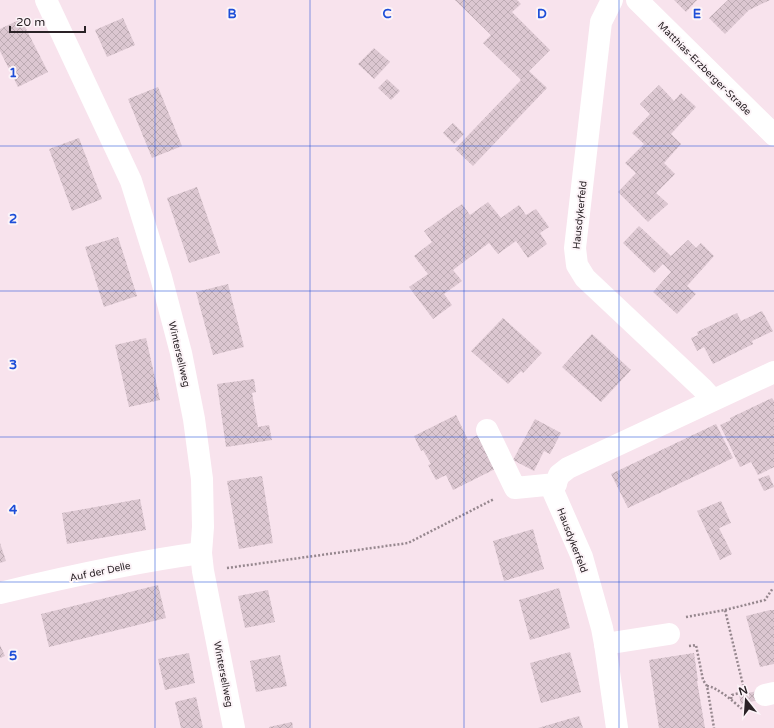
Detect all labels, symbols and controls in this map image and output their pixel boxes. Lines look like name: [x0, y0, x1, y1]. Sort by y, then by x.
text: B: [227, 6, 237, 22]
text: C: [382, 6, 392, 22]
text: D: [537, 6, 547, 22]
text: E: [693, 6, 701, 22]
scale bar: [10, 8, 85, 34]
text: 20 m: [16, 15, 45, 29]
street label: Matthias-Erzberger-Straße: [655, 19, 754, 118]
text: 1: [9, 65, 17, 81]
street label: Hausdykerfeld: [570, 180, 590, 250]
text: 2: [9, 211, 17, 227]
street label: Wintersellweg: [166, 320, 192, 388]
text: 3: [9, 357, 17, 373]
text: 4: [9, 502, 18, 518]
street label: Hausdykerfeld: [554, 506, 590, 575]
street label: Auf der Delle: [69, 560, 132, 584]
street label: Wintersellweg: [211, 640, 235, 708]
text: 5: [9, 648, 17, 664]
north arrow: [726, 680, 766, 720]
text: N: [737, 683, 749, 698]

